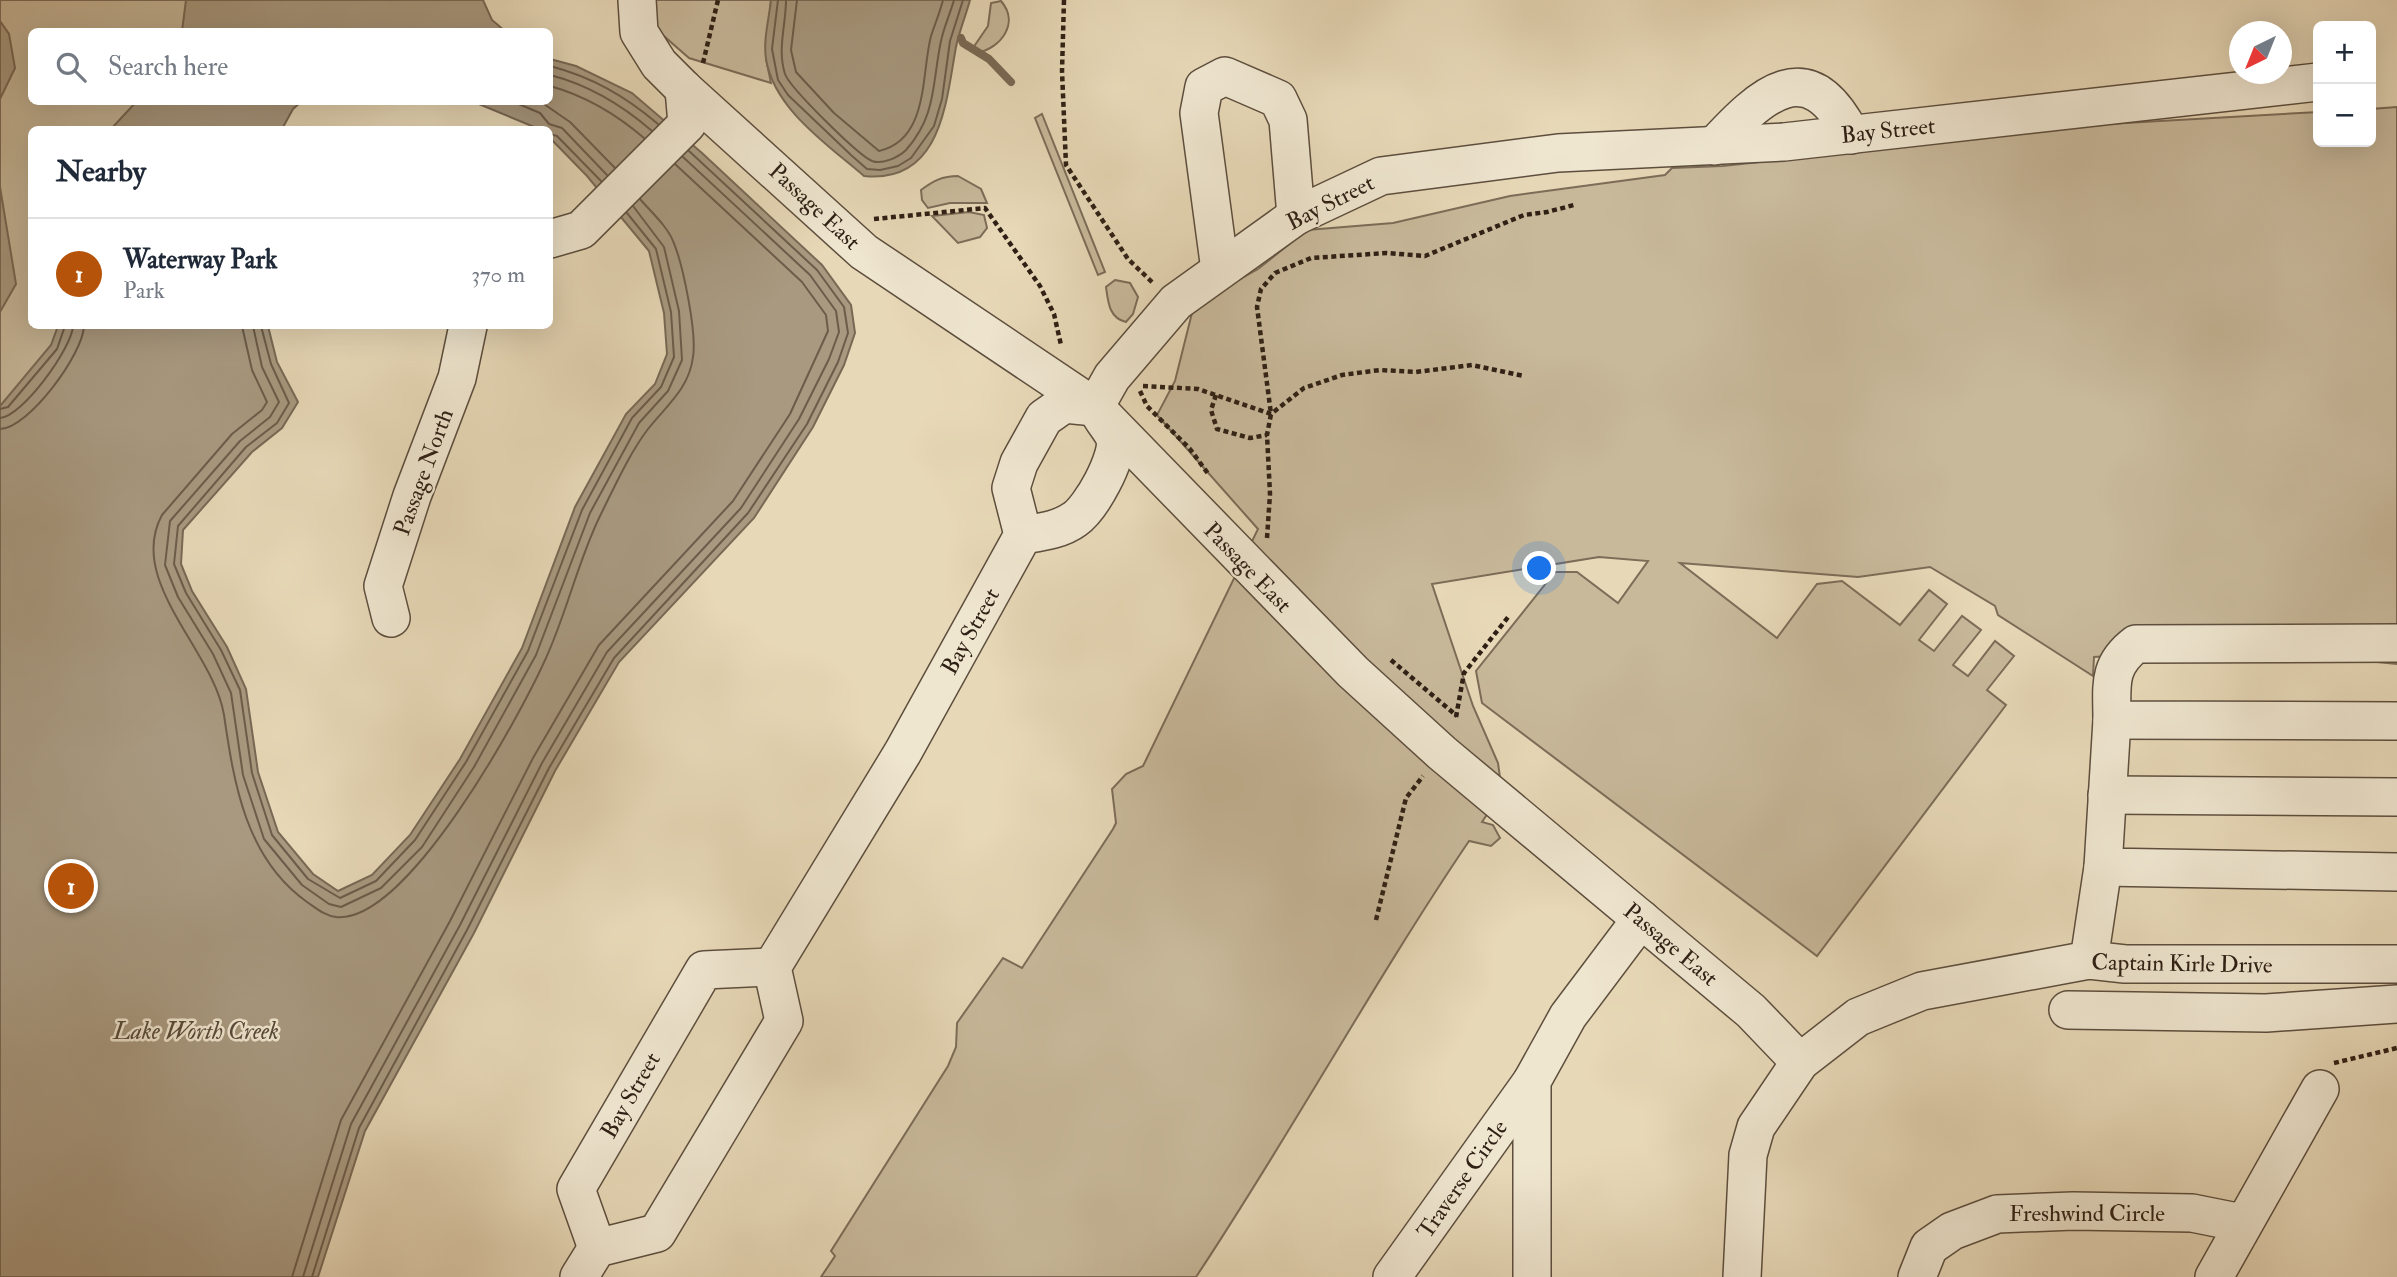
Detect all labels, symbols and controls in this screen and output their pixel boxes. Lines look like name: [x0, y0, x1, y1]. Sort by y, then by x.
north arrow: [2229, 21, 2292, 84]
map controls: [2313, 21, 2376, 147]
button: +: [2313, 21, 2376, 84]
search box: [28, 28, 553, 105]
icon: search: [52, 48, 90, 86]
text: Search here: [108, 51, 228, 83]
button: −: [2313, 84, 2376, 147]
street label: Bay Street: [1839, 111, 1937, 150]
text: Nearby: [56, 153, 146, 190]
street label: Passage East: [763, 157, 867, 256]
street label: Bay Street: [1281, 168, 1379, 237]
text: Waterway Park: [123, 244, 277, 276]
text: 1: [75, 260, 83, 289]
text: 370 m: [471, 260, 525, 289]
text: Park: [123, 276, 165, 305]
street label: Passage North: [387, 405, 460, 539]
street label: Passage East: [1197, 516, 1298, 619]
your location: [1522, 551, 1556, 585]
street label: Bay Street: [935, 583, 1006, 680]
pin: 1: [48, 860, 94, 912]
street label: Passage East: [1617, 896, 1724, 992]
street label: Captain Kirle Drive: [2091, 947, 2273, 981]
water label: Lake Worth Creek: [112, 1016, 279, 1047]
street label: Bay Street: [594, 1047, 667, 1144]
street label: Traverse Circle: [1411, 1114, 1514, 1244]
street label: Freshwind Circle: [2009, 1199, 2165, 1228]

